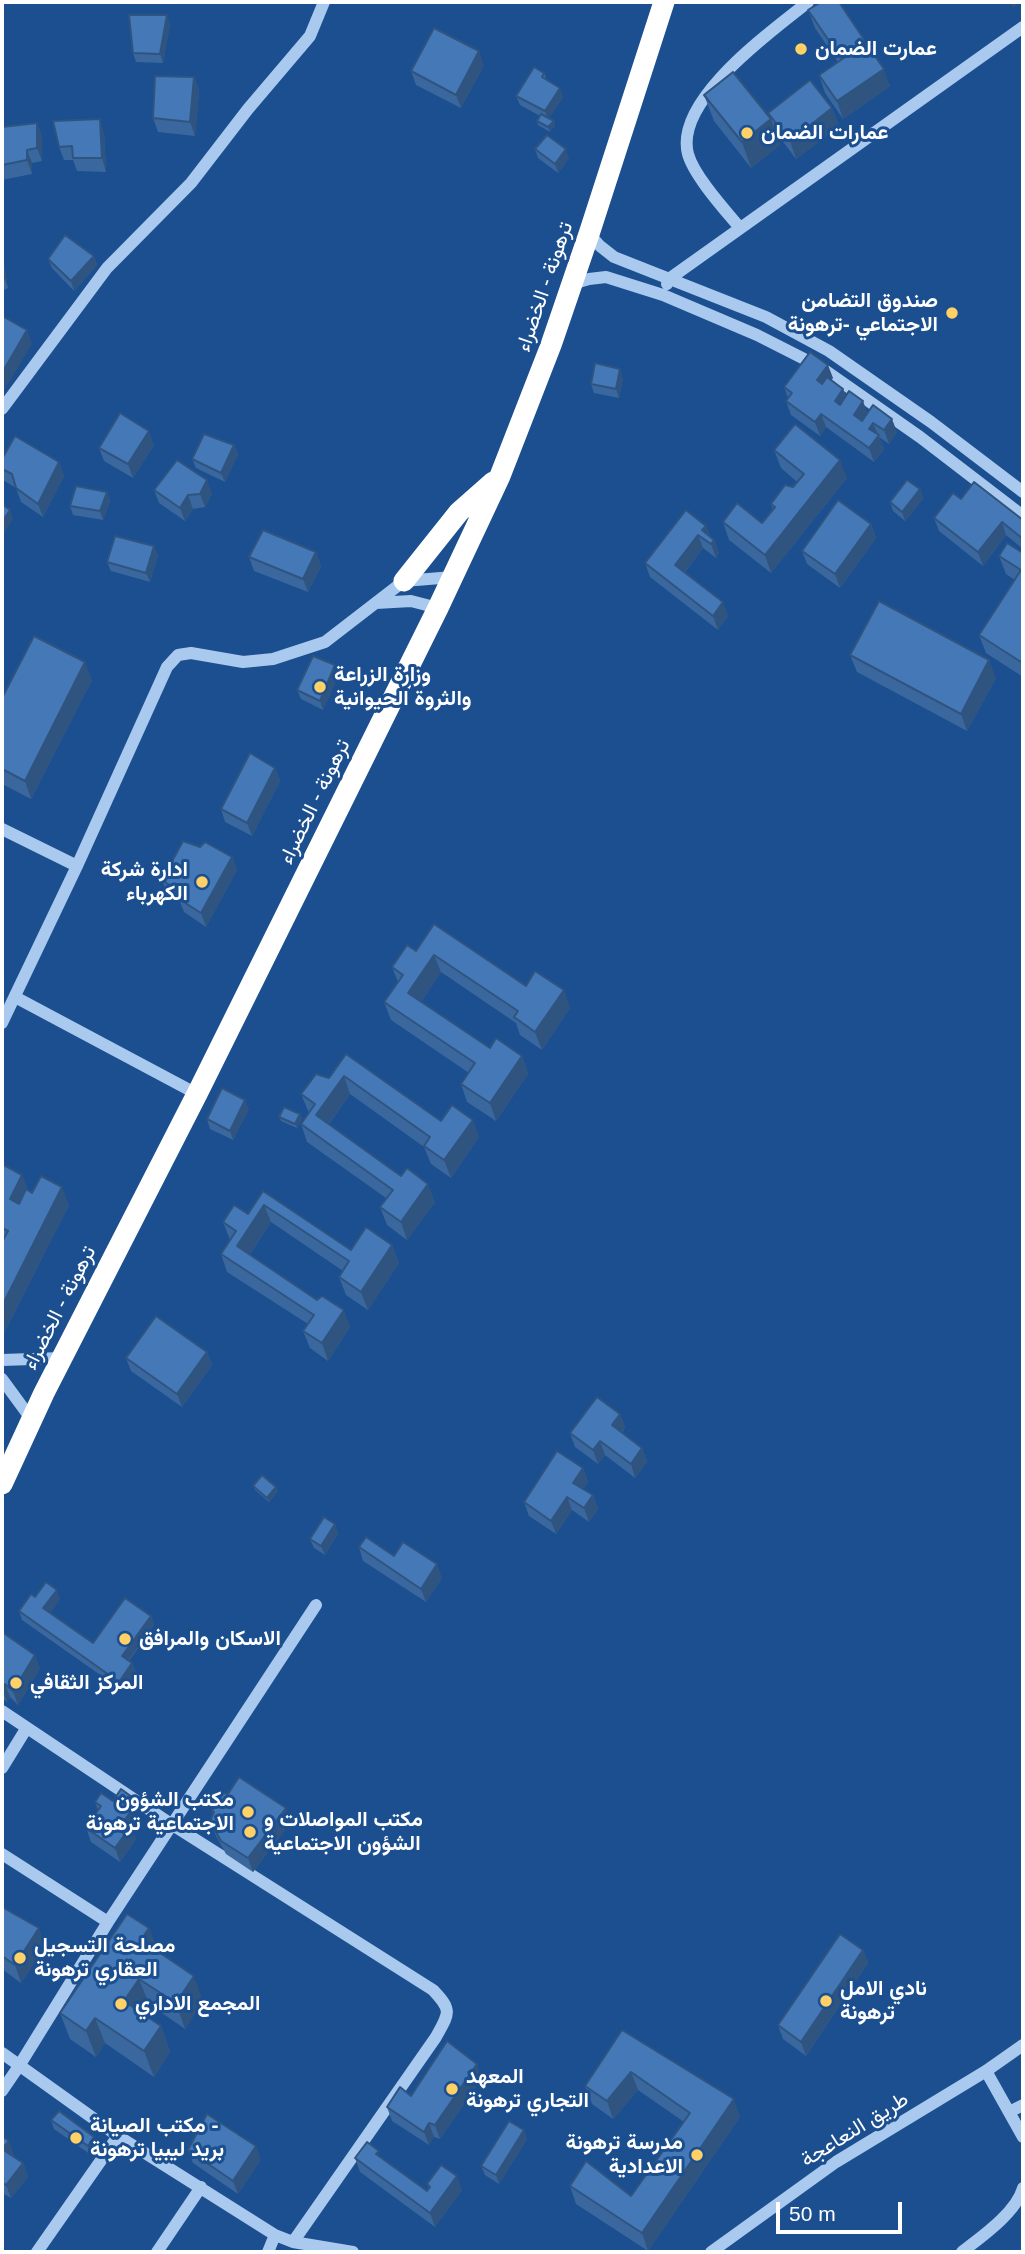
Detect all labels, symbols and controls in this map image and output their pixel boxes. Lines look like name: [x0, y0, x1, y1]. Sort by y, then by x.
place label: عمارت الضمان: [815, 36, 937, 62]
marker: عمارت الضمان: [793, 41, 809, 57]
place label: عمارات الضمان: [761, 120, 888, 146]
marker: عمارات الضمان: [739, 125, 755, 141]
street label: ترهونة - الخضراء: [511, 219, 579, 355]
place label: صندوق التضامن الاجتماعي -ترهونة: [788, 288, 938, 338]
marker: صندوق التضامن الاجتماعي -ترهونة: [944, 305, 960, 321]
place label: وزارة الزراعة والثروة الحيوانية: [334, 662, 472, 712]
marker: وزارة الزراعة والثروة الحيوانية: [312, 679, 328, 695]
street label: ترهونة - الخضراء: [274, 735, 356, 869]
place label: ادارة شركة الكهرباء: [101, 857, 188, 907]
marker: ادارة شركة الكهرباء: [194, 874, 210, 890]
street label: ترهونة - الخضراء: [18, 1242, 102, 1374]
place label: الاسكان والمرافق: [139, 1626, 281, 1652]
marker: الاسكان والمرافق: [117, 1631, 133, 1647]
place label: المركز الثقافي: [30, 1670, 144, 1696]
marker: المركز الثقافي: [8, 1675, 24, 1691]
place label: مكتب الشؤون الاجتماعية ترهونة: [86, 1787, 234, 1837]
marker: مكتب الشؤون الاجتماعية ترهونة: [240, 1804, 256, 1820]
place label: مكتب المواصلات و الشؤون الاجتماعية: [264, 1807, 423, 1857]
marker: مكتب المواصلات و الشؤون الاجتماعية: [242, 1824, 258, 1840]
place label: مصلحة التسجيل العقاري ترهونة: [34, 1933, 175, 1983]
marker: مصلحة التسجيل العقاري ترهونة: [12, 1950, 28, 1966]
place label: نادي الامل ترهونة: [840, 1976, 927, 2026]
place label: المجمع الاداري: [135, 1991, 260, 2017]
marker: نادي الامل ترهونة: [818, 1993, 834, 2009]
marker: المجمع الاداري: [113, 1996, 129, 2012]
place label: المعهد التجاري ترهونة: [466, 2064, 589, 2114]
marker: المعهد التجاري ترهونة: [444, 2081, 460, 2097]
street label: طريق النعاعجة: [797, 2087, 913, 2173]
place label: مكتب الصيانة - بريد ليبيا ترهونة: [90, 2113, 224, 2163]
marker: مكتب الصيانة - بريد ليبيا ترهونة: [68, 2130, 84, 2146]
place label: مدرسة ترهونة الاعدادية: [566, 2130, 683, 2180]
marker: مدرسة ترهونة الاعدادية: [689, 2147, 705, 2163]
scale bar: [780, 2188, 906, 2232]
text: 50 m: [789, 2202, 836, 2225]

